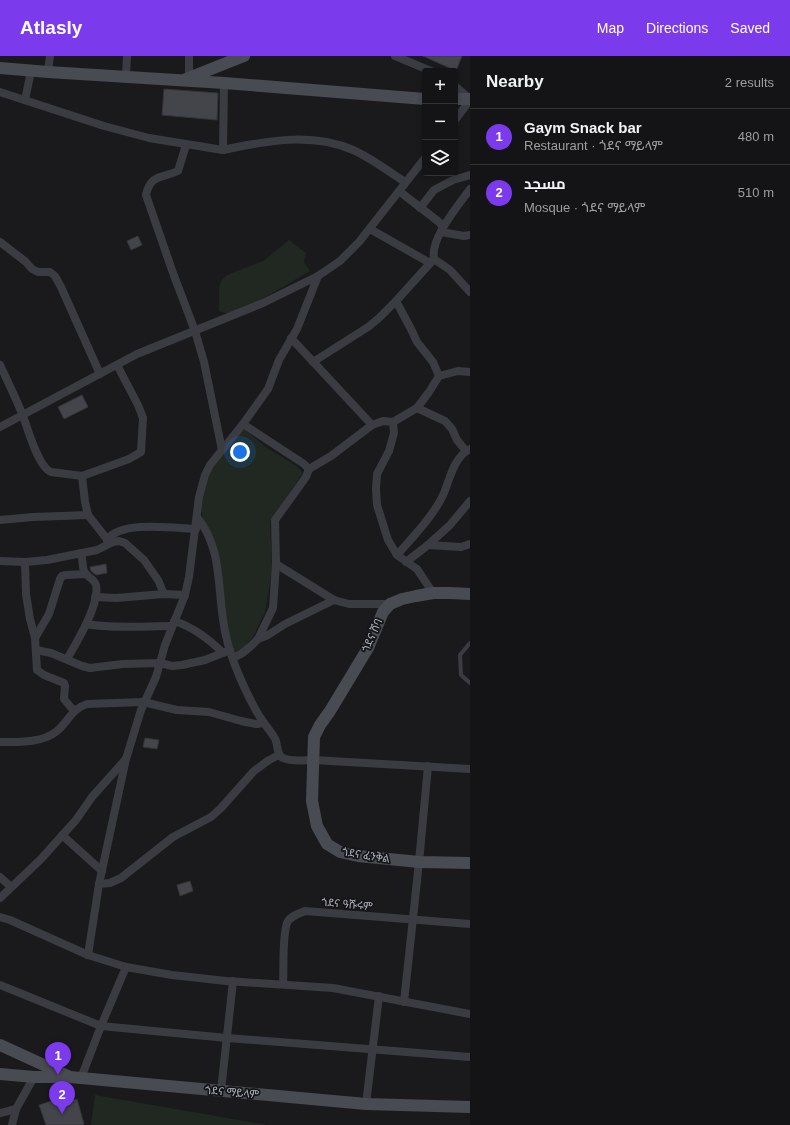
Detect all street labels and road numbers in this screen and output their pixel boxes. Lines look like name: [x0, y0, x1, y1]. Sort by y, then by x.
street label: ጎደና ሸባ: [359, 617, 385, 653]
street label: ጎደና ፈንቅል: [341, 845, 391, 865]
street label: ጎደና ዓሹሩም: [321, 896, 374, 912]
street label: ጎደና ማይላም: [205, 1084, 260, 1100]

